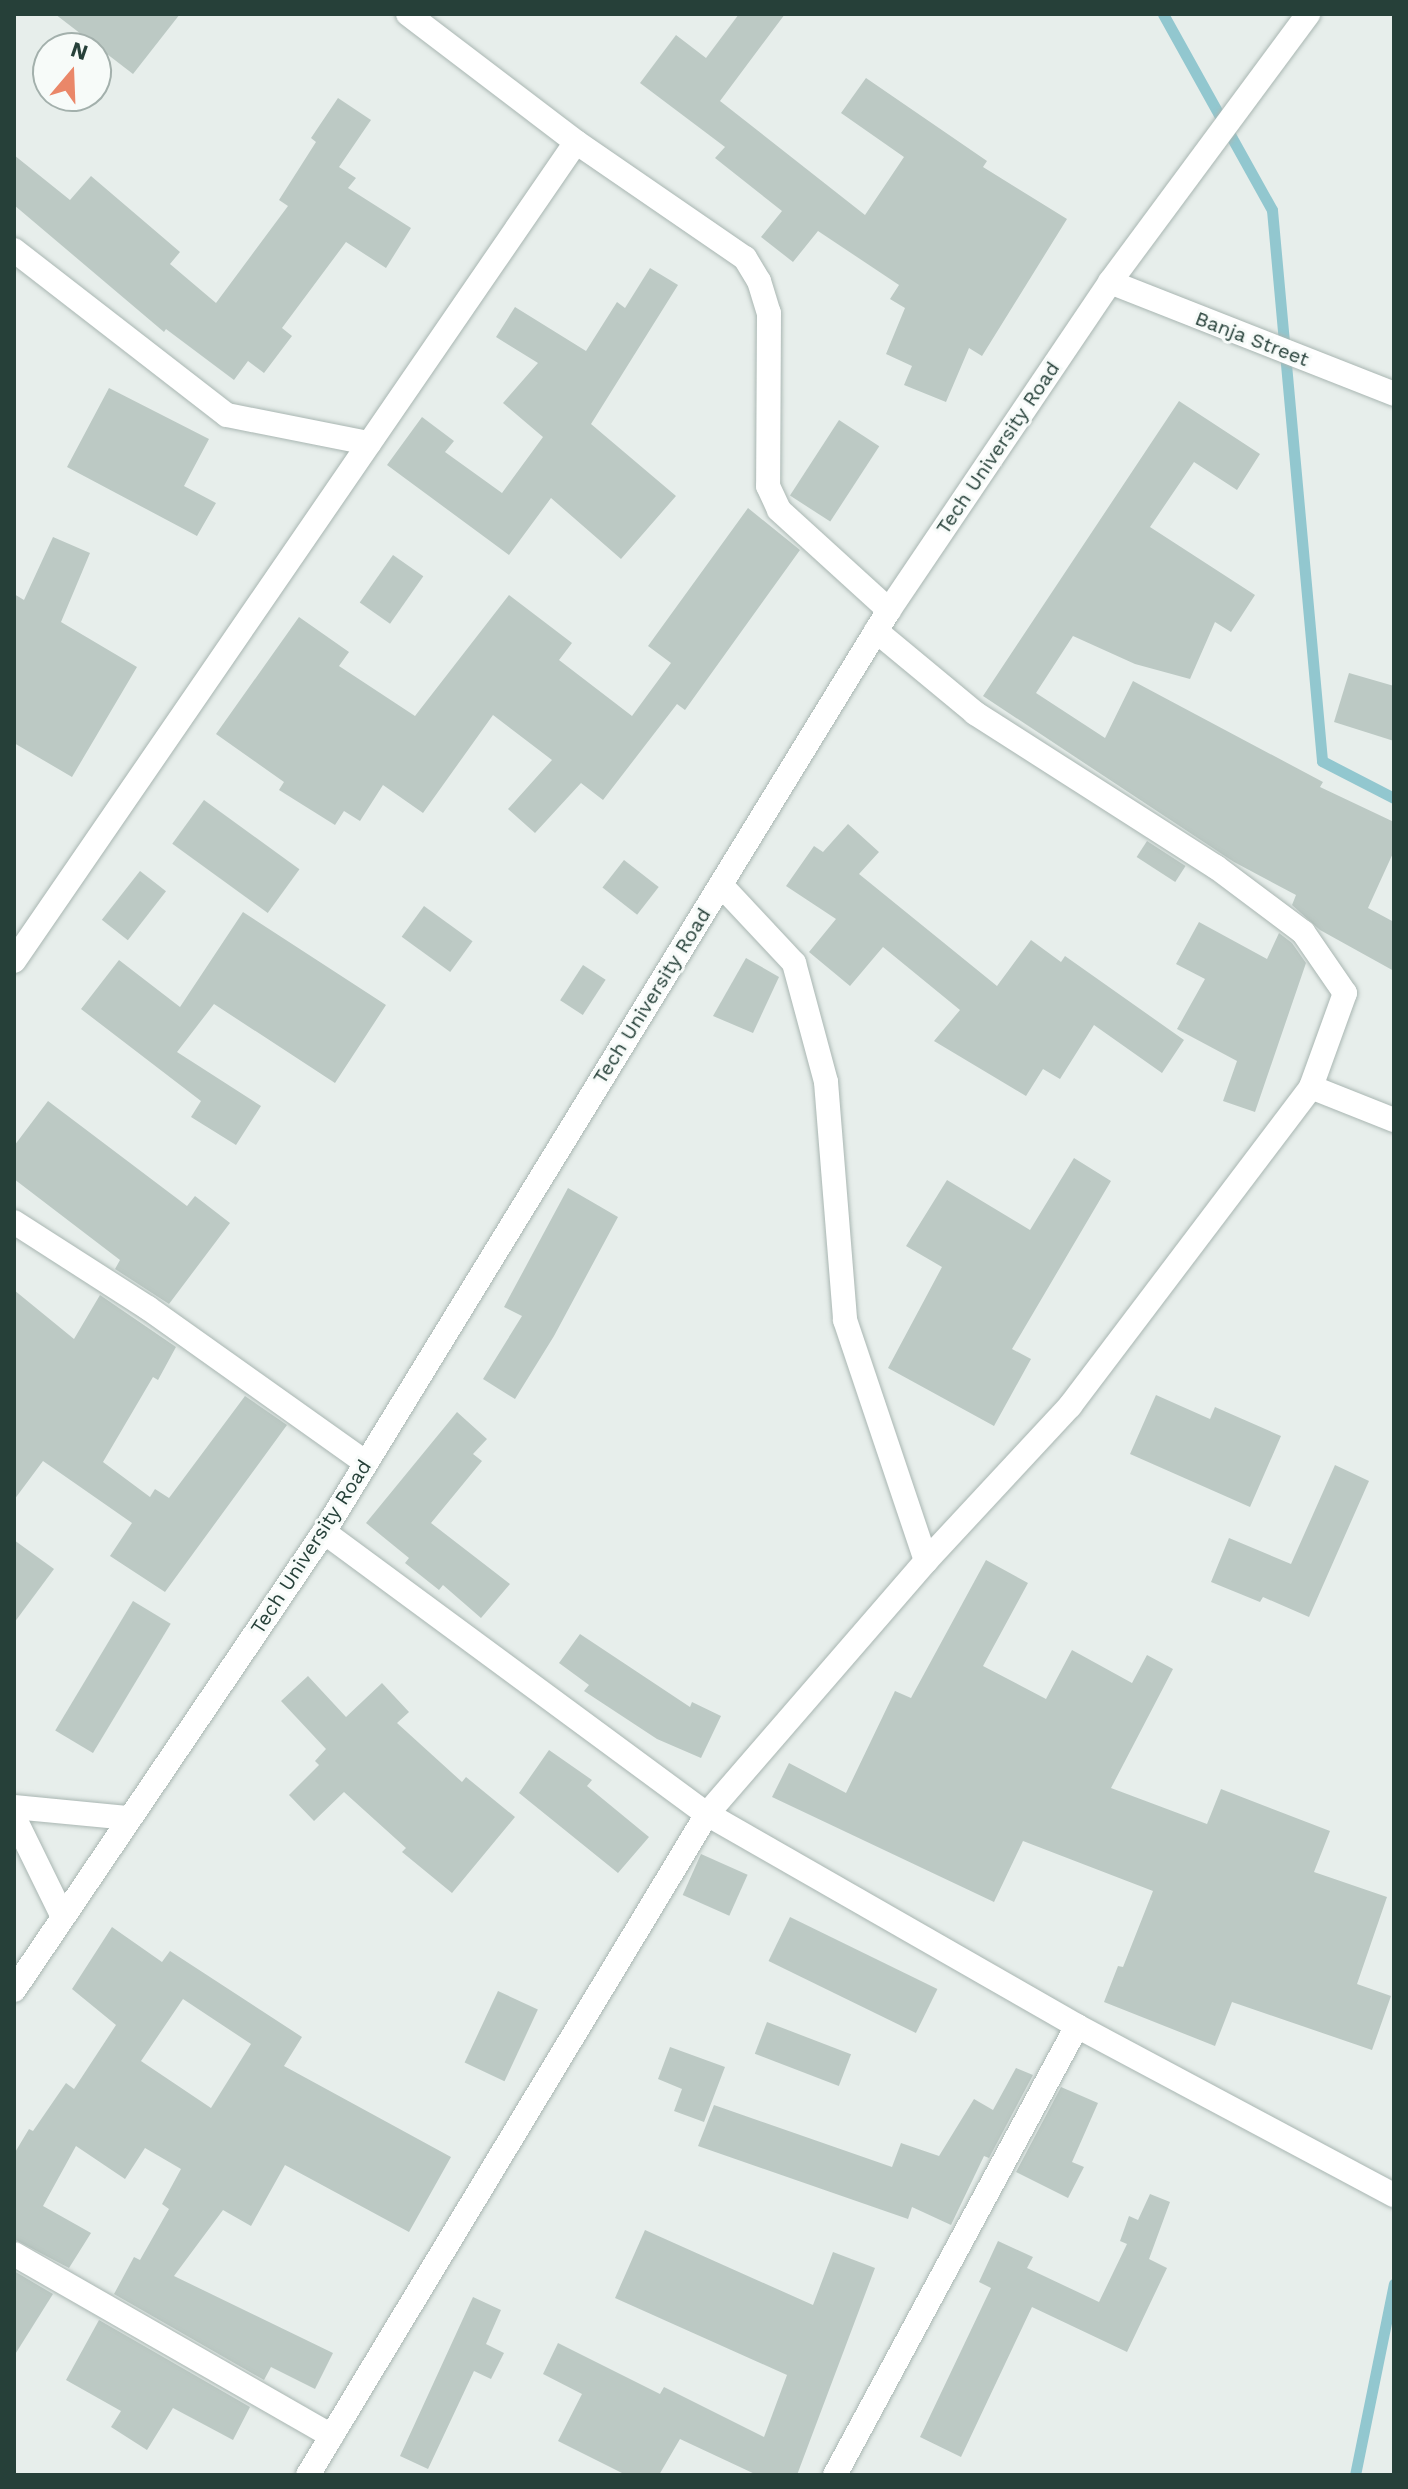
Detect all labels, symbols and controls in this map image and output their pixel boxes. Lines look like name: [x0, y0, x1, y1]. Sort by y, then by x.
north arrow: [32, 32, 112, 112]
text: N: [68, 36, 91, 65]
street label: Banja Street: [1191, 306, 1313, 372]
street label: Tech University Road: [931, 357, 1065, 539]
street label: Tech University Road: [588, 903, 716, 1089]
street label: Tech University Road: [246, 1455, 376, 1639]

